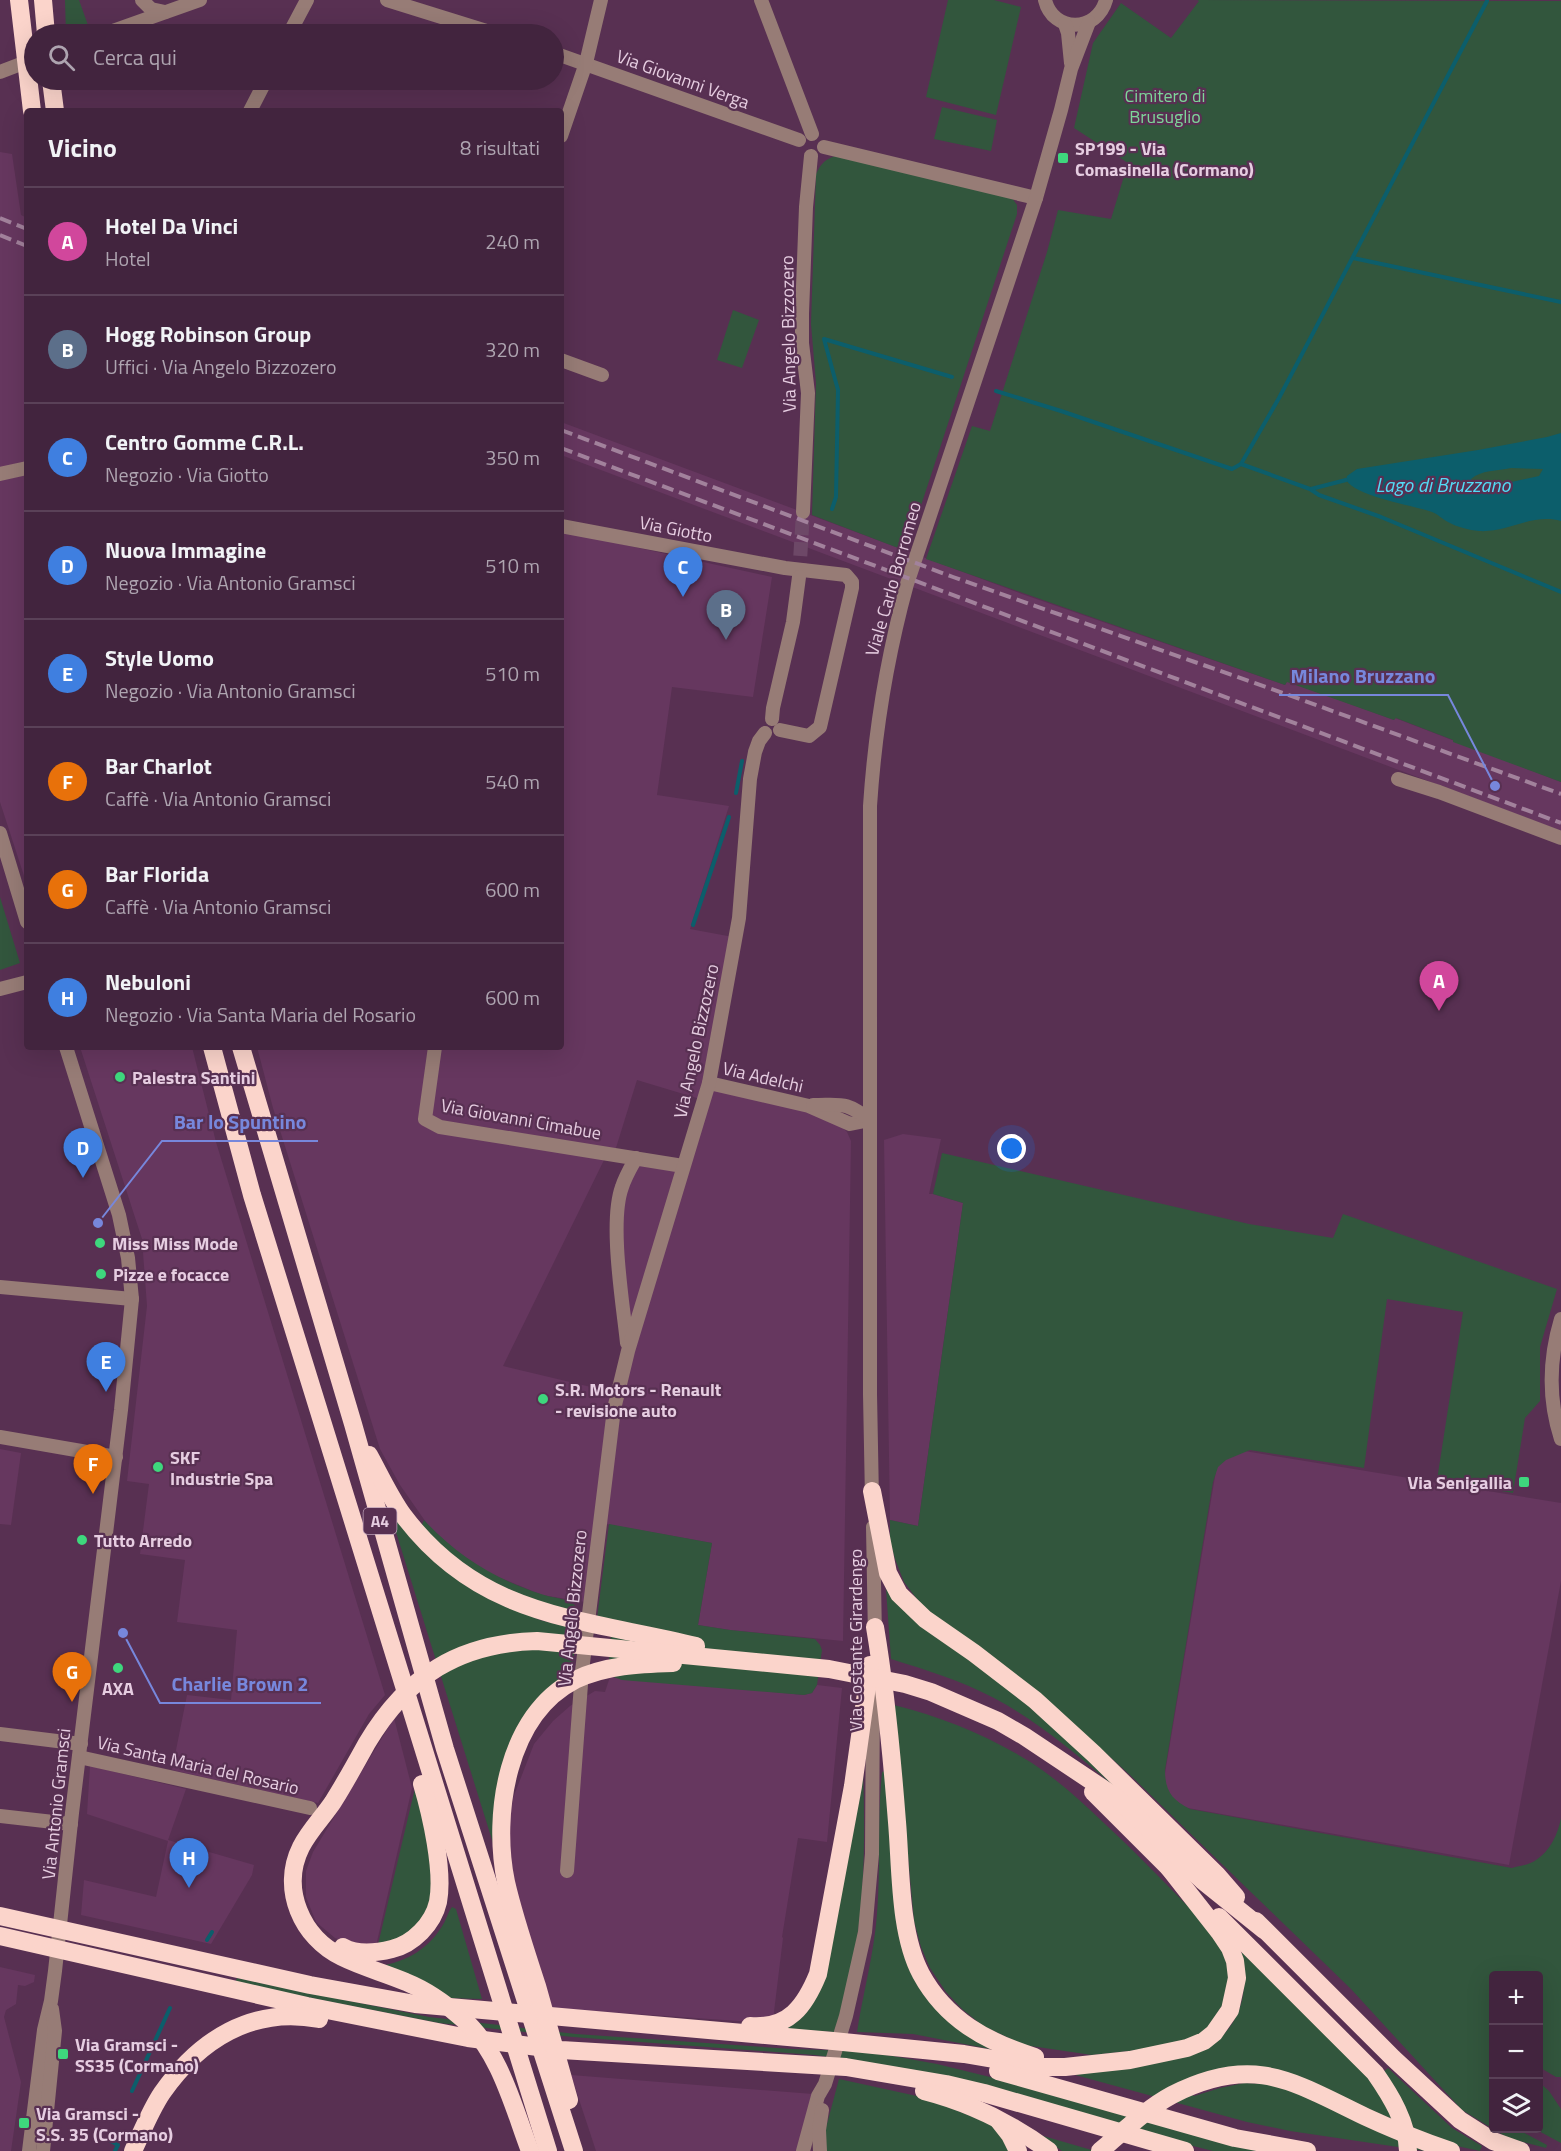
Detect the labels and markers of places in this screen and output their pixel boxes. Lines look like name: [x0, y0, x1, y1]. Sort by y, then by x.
place label: SP199 - Via Comasinella (Cormano): [1075, 135, 1254, 183]
marker: SP199 - Via Comasinella (Cormano): [1056, 151, 1070, 165]
pin: C: [664, 548, 702, 597]
pin: B: [706, 590, 746, 640]
callout: Milano Bruzzano: [1279, 657, 1448, 695]
pin: A: [1420, 962, 1458, 1011]
place label: Palestra Santini: [132, 1064, 255, 1091]
marker: Palestra Santini: [113, 1070, 127, 1084]
callout: Bar lo Spuntino: [162, 1103, 318, 1141]
pin: D: [64, 1128, 103, 1178]
place label: Miss Miss Mode: [112, 1230, 238, 1257]
marker: Miss Miss Mode: [93, 1236, 107, 1250]
place label: Pizze e focacce: [113, 1261, 229, 1288]
marker: Pizze e focacce: [94, 1267, 108, 1281]
pin: E: [86, 1342, 126, 1392]
place label: S.R. Motors - Renault - revisione auto: [555, 1376, 722, 1424]
marker: S.R. Motors - Renault - revisione auto: [536, 1392, 550, 1406]
pin: F: [74, 1444, 112, 1494]
place label: SKF Industrie Spa: [170, 1444, 273, 1492]
marker: SKF Industrie Spa: [151, 1460, 165, 1474]
place label: Via Senigallia: [1407, 1469, 1512, 1496]
marker: Via Senigallia: [1517, 1475, 1531, 1489]
place label: Tutto Arredo: [94, 1527, 192, 1554]
marker: Tutto Arredo: [75, 1533, 89, 1547]
pin: G: [52, 1652, 92, 1702]
marker: AXA: [111, 1661, 125, 1675]
callout: Charlie Brown 2: [160, 1665, 321, 1703]
place label: AXA: [102, 1675, 134, 1702]
pin: H: [170, 1838, 208, 1888]
place label: Via Gramsci - SS35 (Cormano): [75, 2031, 199, 2079]
marker: Via Gramsci - SS35 (Cormano): [56, 2047, 70, 2061]
place label: Via Gramsci - S.S. 35 (Cormano): [36, 2100, 173, 2148]
marker: Via Gramsci - S.S. 35 (Cormano): [17, 2116, 31, 2130]

